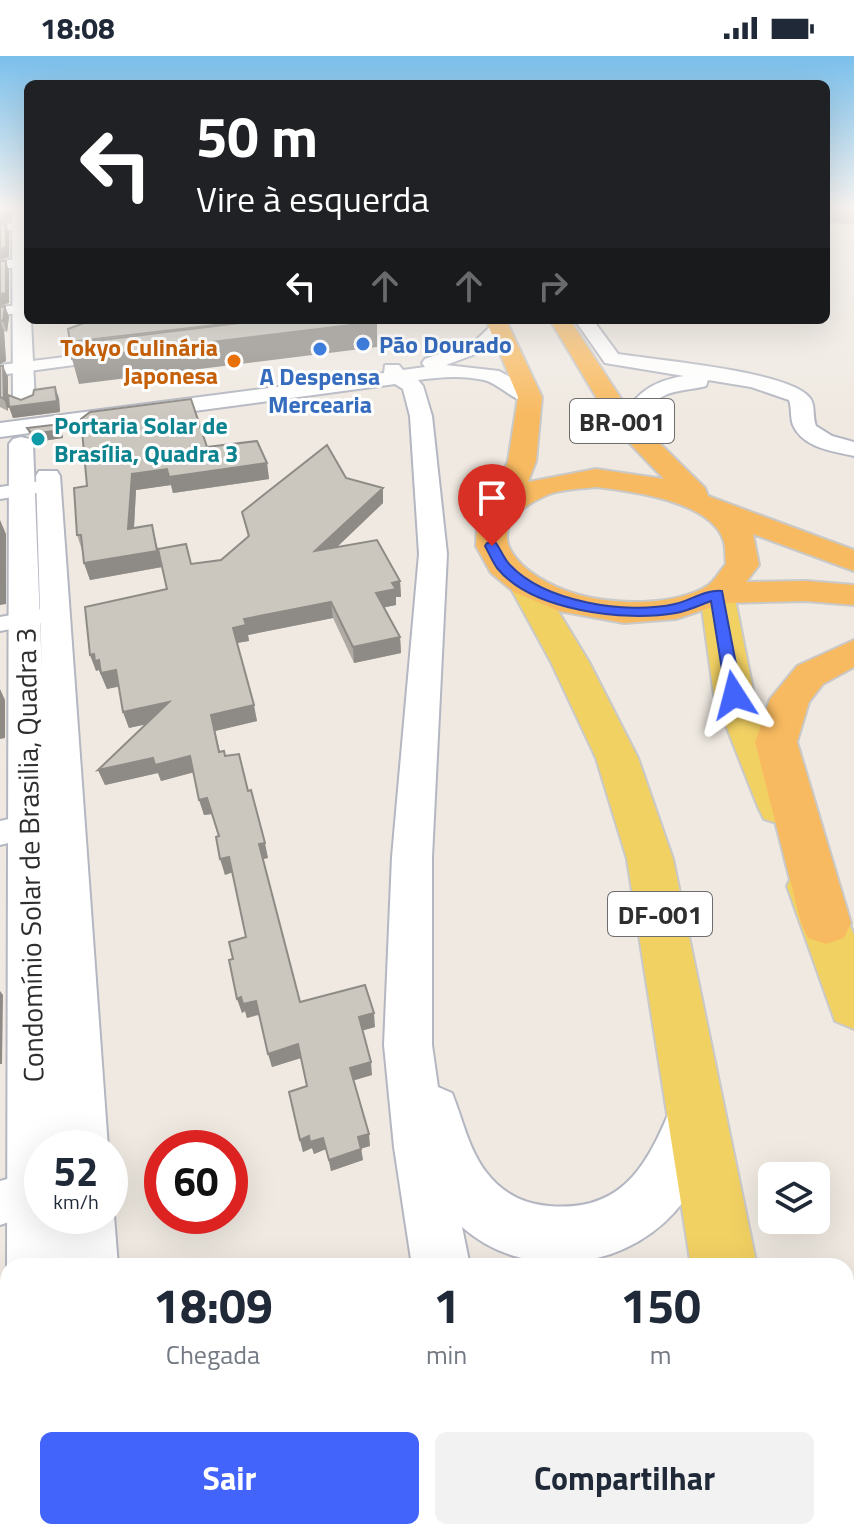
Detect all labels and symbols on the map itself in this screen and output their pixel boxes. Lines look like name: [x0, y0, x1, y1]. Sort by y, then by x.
place label: Pão Dourado: [379, 326, 512, 362]
place label: Tokyo Culinária Japonesa: [60, 329, 218, 393]
marker: Pão Dourado: [354, 335, 372, 353]
marker: A Despensa Mercearia: [311, 340, 329, 358]
marker: Tokyo Culinária Japonesa: [225, 352, 243, 370]
place label: A Despensa Mercearia: [260, 358, 380, 422]
road number: BR-001: [570, 399, 674, 443]
place label: Portaria Solar de Brasília, Quadra 3: [54, 407, 239, 471]
marker: Portaria Solar de Brasília, Quadra 3: [29, 430, 47, 448]
pin: [458, 464, 526, 546]
street label: Condomínio Solar de Brasilia, Quadra 3: [4, 627, 54, 1083]
position arrow: [692, 653, 776, 737]
road number: DF-001: [608, 892, 712, 936]
speed limit sign: 60: [144, 1130, 248, 1234]

